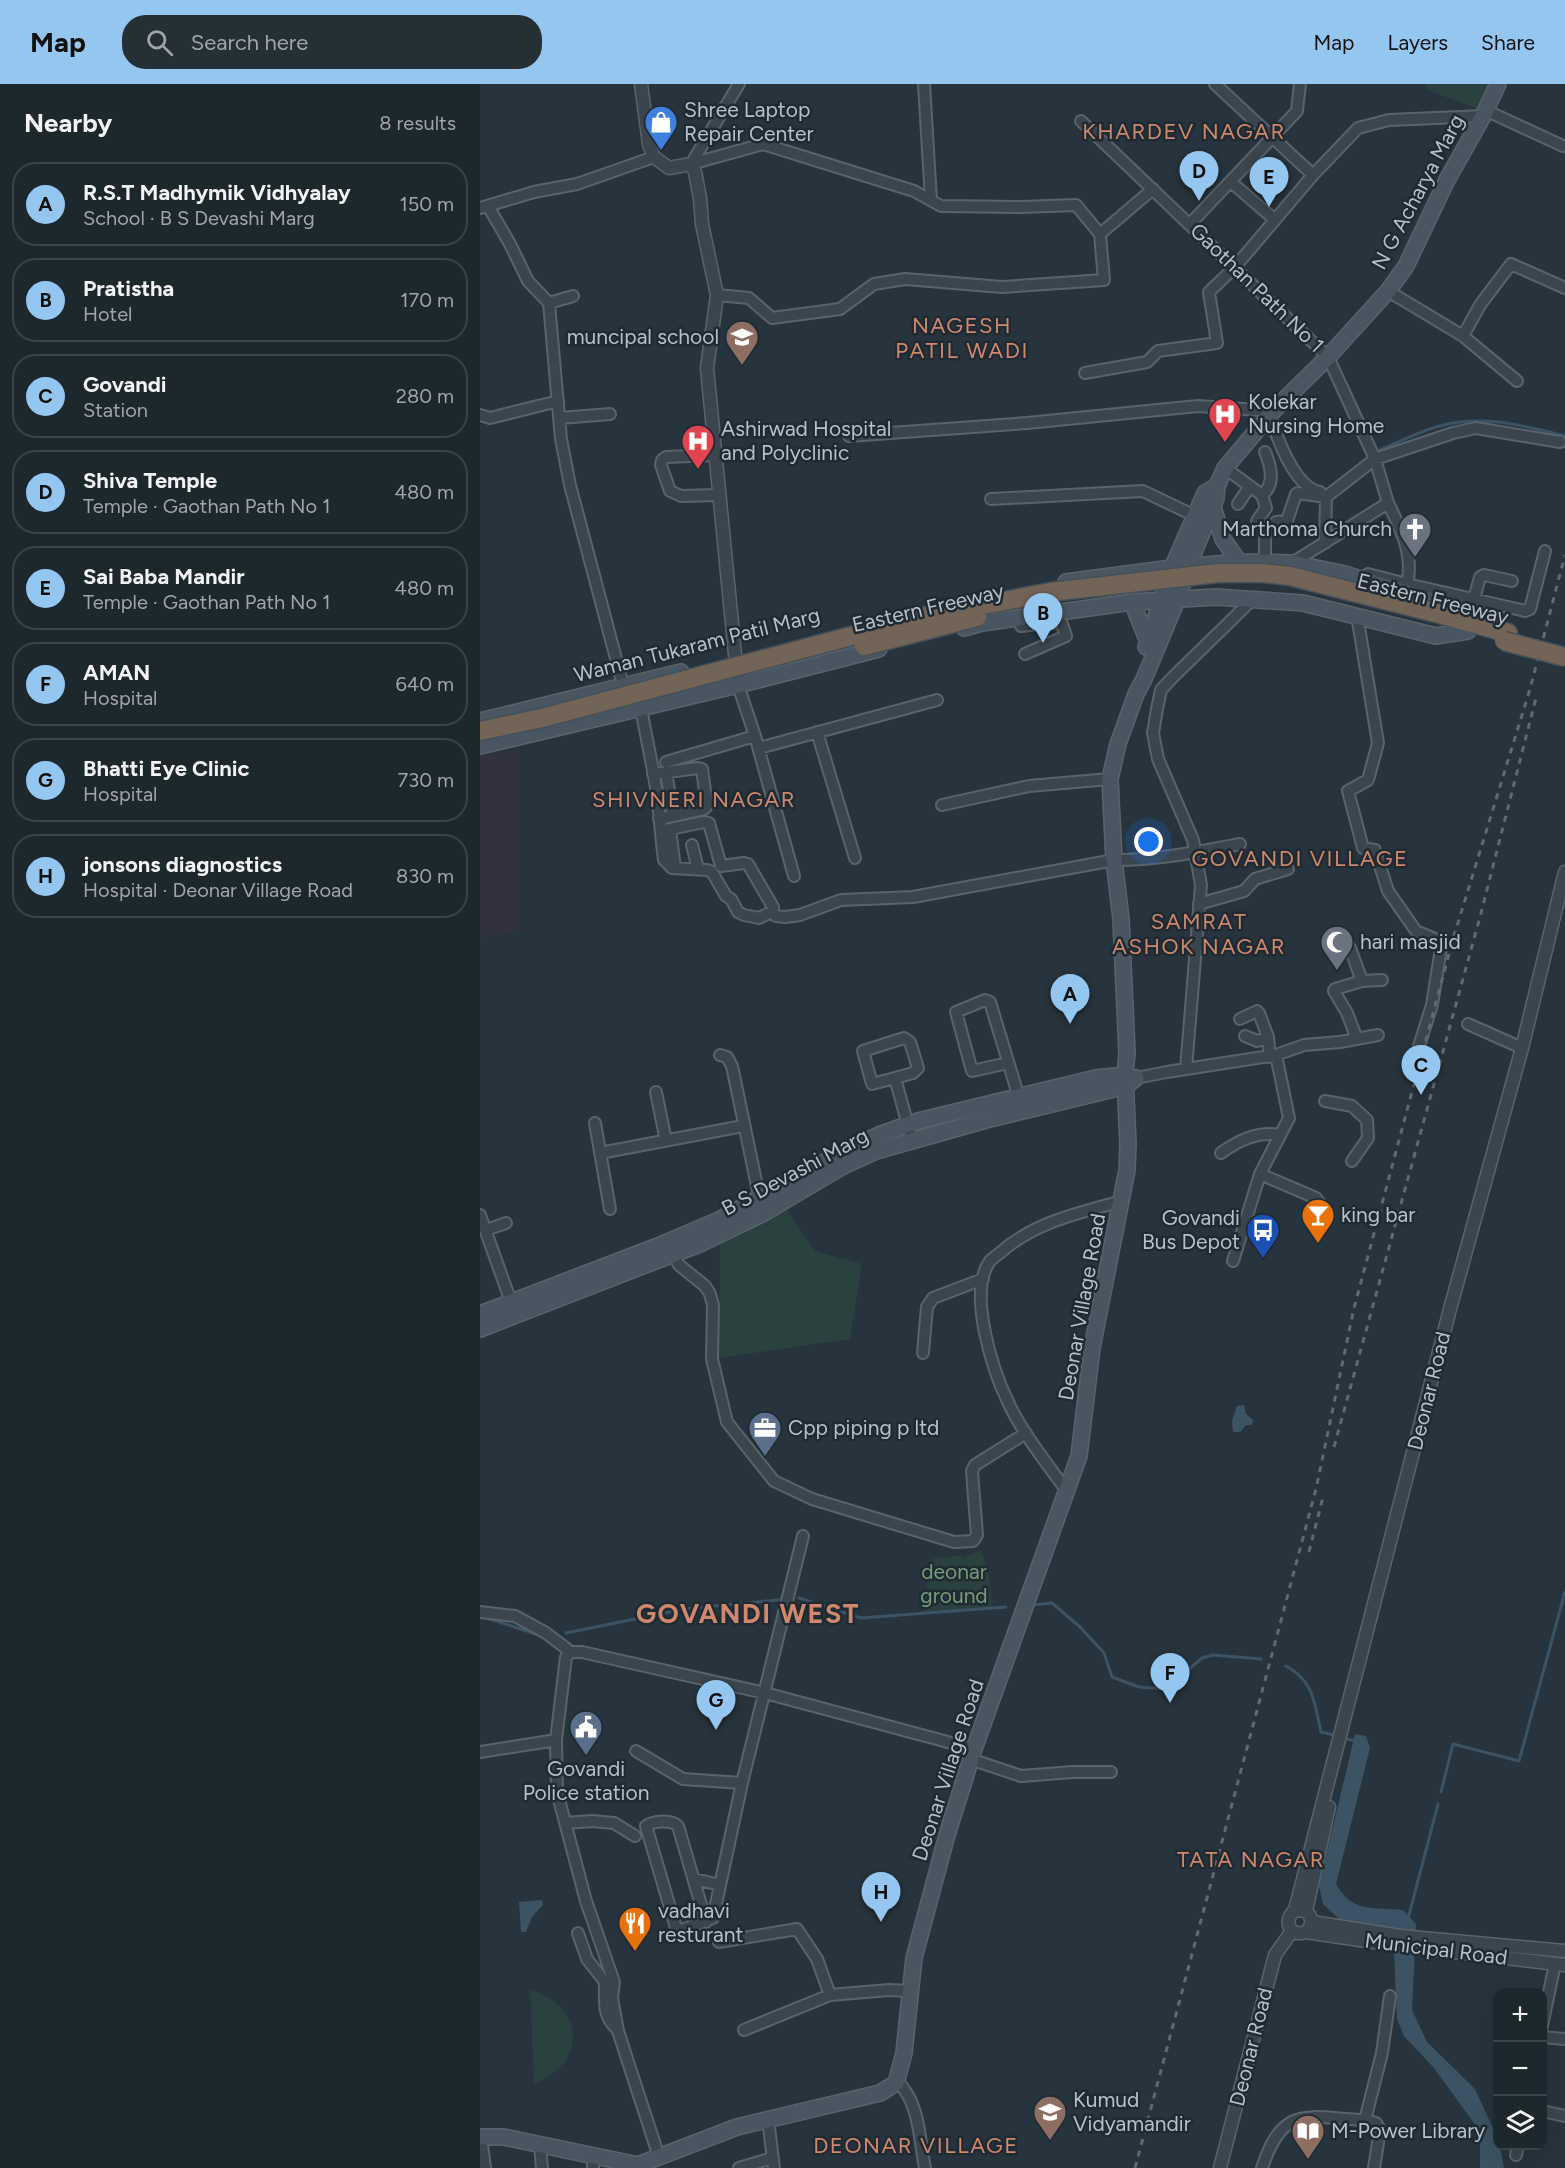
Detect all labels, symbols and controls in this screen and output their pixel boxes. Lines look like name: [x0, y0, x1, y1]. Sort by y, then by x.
search box: [122, 15, 542, 69]
text: Map: [30, 25, 86, 59]
icon: search: [143, 26, 176, 59]
text: Search here: [191, 29, 308, 56]
text: Map: [1314, 30, 1354, 55]
text: Layers: [1387, 30, 1448, 55]
text: Share: [1481, 30, 1535, 55]
place label: Shree Laptop Repair Center: [684, 97, 814, 146]
shop icon: Shree Laptop Repair Center: [643, 104, 679, 151]
text: Nearby: [24, 107, 112, 139]
street label: N G Acharya Marg: [1366, 110, 1469, 274]
text: 8 results: [379, 111, 456, 135]
district label: KHARDEV NAGAR: [1082, 118, 1286, 145]
pin: D: [1180, 152, 1218, 201]
pin: E: [1250, 158, 1288, 207]
text: R.S.T Madhymik Vidhyalay: [83, 179, 351, 206]
text: A: [38, 192, 53, 216]
text: 150 m: [399, 192, 454, 216]
text: School · B S Devashi Marg: [83, 206, 315, 230]
street label: Gaothan Path No 1: [1185, 218, 1329, 358]
text: Pratistha: [83, 275, 174, 302]
text: B: [39, 288, 52, 312]
text: 170 m: [400, 288, 454, 312]
text: Hotel: [83, 302, 132, 326]
district label: NAGESH PATIL WADI: [895, 312, 1029, 364]
school or university icon: muncipal school: [724, 319, 760, 366]
place label: muncipal school: [567, 324, 719, 349]
text: Govandi: [83, 371, 167, 398]
text: C: [38, 384, 53, 408]
text: 280 m: [396, 384, 454, 408]
place label: Kolekar Nursing Home: [1248, 389, 1384, 438]
hospital icon: Kolekar Nursing Home: [1207, 396, 1243, 443]
text: Station: [83, 398, 148, 422]
place label: Ashirwad Hospital and Polyclinic: [721, 416, 891, 465]
hospital icon: Ashirwad Hospital and Polyclinic: [680, 423, 716, 470]
text: Shiva Temple: [83, 467, 217, 494]
text: D: [39, 480, 53, 504]
text: 480 m: [395, 480, 454, 504]
text: Temple · Gaothan Path No 1: [83, 494, 330, 518]
church icon: Marthoma Church: [1397, 511, 1433, 558]
place label: Marthoma Church: [1222, 516, 1392, 541]
text: Sai Baba Mandir: [83, 563, 245, 590]
street label: Eastern Freeway: [1355, 568, 1511, 629]
text: E: [40, 576, 51, 600]
text: 480 m: [395, 576, 454, 600]
street label: Eastern Freeway: [850, 578, 1006, 637]
text: Temple · Gaothan Path No 1: [83, 590, 330, 614]
pin: B: [1024, 594, 1062, 643]
street label: Waman Tukaram Patil Marg: [571, 602, 822, 687]
text: AMAN: [83, 659, 150, 686]
text: F: [40, 672, 51, 696]
text: 640 m: [395, 672, 454, 696]
text: Hospital: [83, 686, 158, 710]
text: Bhatti Eye Clinic: [83, 755, 250, 782]
text: G: [38, 768, 53, 792]
text: 730 m: [398, 768, 454, 792]
text: Hospital: [83, 782, 158, 806]
district label: SHIVNERI NAGAR: [592, 786, 796, 813]
your location: [1134, 827, 1163, 856]
district label: GOVANDI VILLAGE: [1191, 845, 1409, 872]
text: jonsons diagnostics: [83, 851, 282, 878]
text: H: [38, 864, 53, 888]
text: 830 m: [396, 864, 454, 888]
text: Hospital · Deonar Village Road: [83, 878, 353, 902]
district label: SAMRAT ASHOK NAGAR: [1112, 908, 1286, 960]
mosque icon: hari masjid: [1319, 924, 1355, 971]
place label: hari masjid: [1360, 929, 1461, 954]
pin: A: [1050, 974, 1090, 1024]
pin: C: [1402, 1046, 1440, 1095]
street label: B S Devashi Marg: [717, 1122, 872, 1221]
bar icon: king bar: [1300, 1197, 1336, 1244]
place label: king bar: [1341, 1202, 1415, 1227]
place label: Govandi Bus Depot: [1142, 1205, 1240, 1254]
street label: Deonar Village Road: [1053, 1211, 1110, 1402]
bus stop icon: Govandi Bus Depot: [1245, 1212, 1281, 1259]
street label: Deonar Road: [1402, 1329, 1455, 1453]
office icon: Cpp piping p ltd: [747, 1410, 783, 1457]
place label: Cpp piping p ltd: [788, 1415, 939, 1440]
park label: deonar ground: [920, 1559, 988, 1608]
district label: GOVANDI WEST: [636, 1597, 860, 1630]
pin: F: [1150, 1654, 1190, 1703]
street label: Deonar Village Road: [906, 1676, 989, 1864]
pin: G: [696, 1680, 736, 1730]
public building icon: Govandi Police station: [568, 1709, 604, 1756]
place label: Govandi Police station: [523, 1756, 649, 1805]
district label: TATA NAGAR: [1177, 1846, 1325, 1873]
pin: H: [862, 1872, 900, 1922]
place label: vadhavi resturant: [658, 1898, 744, 1947]
restaurant icon: vadhavi resturant: [617, 1905, 653, 1952]
street label: Municipal Road: [1363, 1927, 1509, 1970]
street label: Deonar Road: [1224, 1985, 1277, 2109]
map controls: [1493, 1988, 1547, 2150]
button: +: [1493, 1988, 1547, 2042]
button: −: [1493, 2042, 1547, 2096]
place label: Kumud Vidyamandir: [1073, 2087, 1191, 2136]
school or university icon: Kumud Vidyamandir: [1032, 2094, 1068, 2141]
button: layers: [1493, 2096, 1547, 2150]
library icon: M-Power Library: [1290, 2113, 1326, 2160]
place label: M-Power Library: [1331, 2118, 1485, 2143]
district label: DEONAR VILLAGE: [813, 2132, 1019, 2159]

